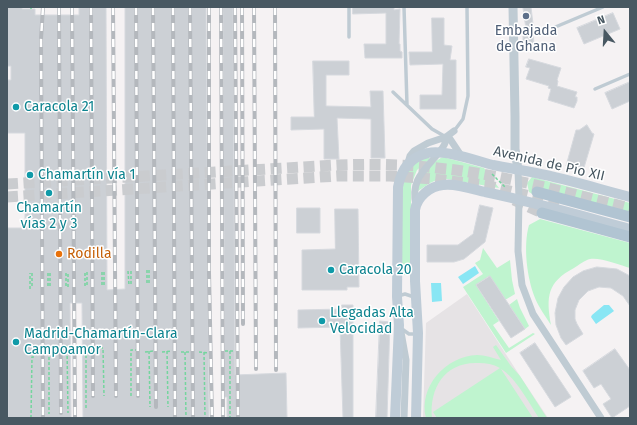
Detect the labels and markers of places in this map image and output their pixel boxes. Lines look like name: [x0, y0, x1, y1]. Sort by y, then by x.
marker: Embajada de Ghana: [521, 11, 531, 21]
place label: Embajada de Ghana: [495, 23, 557, 56]
place label: Caracola 21: [24, 99, 94, 115]
marker: Caracola 21: [11, 102, 21, 112]
place label: Chamartín vía 1: [38, 167, 136, 183]
marker: Chamartín vía 1: [25, 170, 35, 180]
marker: Chamartín vías 2 y 3: [44, 188, 54, 198]
place label: Chamartín vías 2 y 3: [16, 200, 82, 232]
place label: Rodilla: [67, 246, 112, 262]
marker: Rodilla: [54, 249, 64, 259]
place label: Caracola 20: [339, 262, 412, 278]
marker: Caracola 20: [326, 265, 336, 275]
place label: Llegadas Alta Velocidad: [330, 305, 414, 338]
marker: Llegadas Alta Velocidad: [317, 316, 327, 326]
place label: Madrid-Chamartín-Clara Campoamor: [24, 326, 178, 358]
marker: Madrid-Chamartín-Clara Campoamor: [11, 337, 21, 347]

